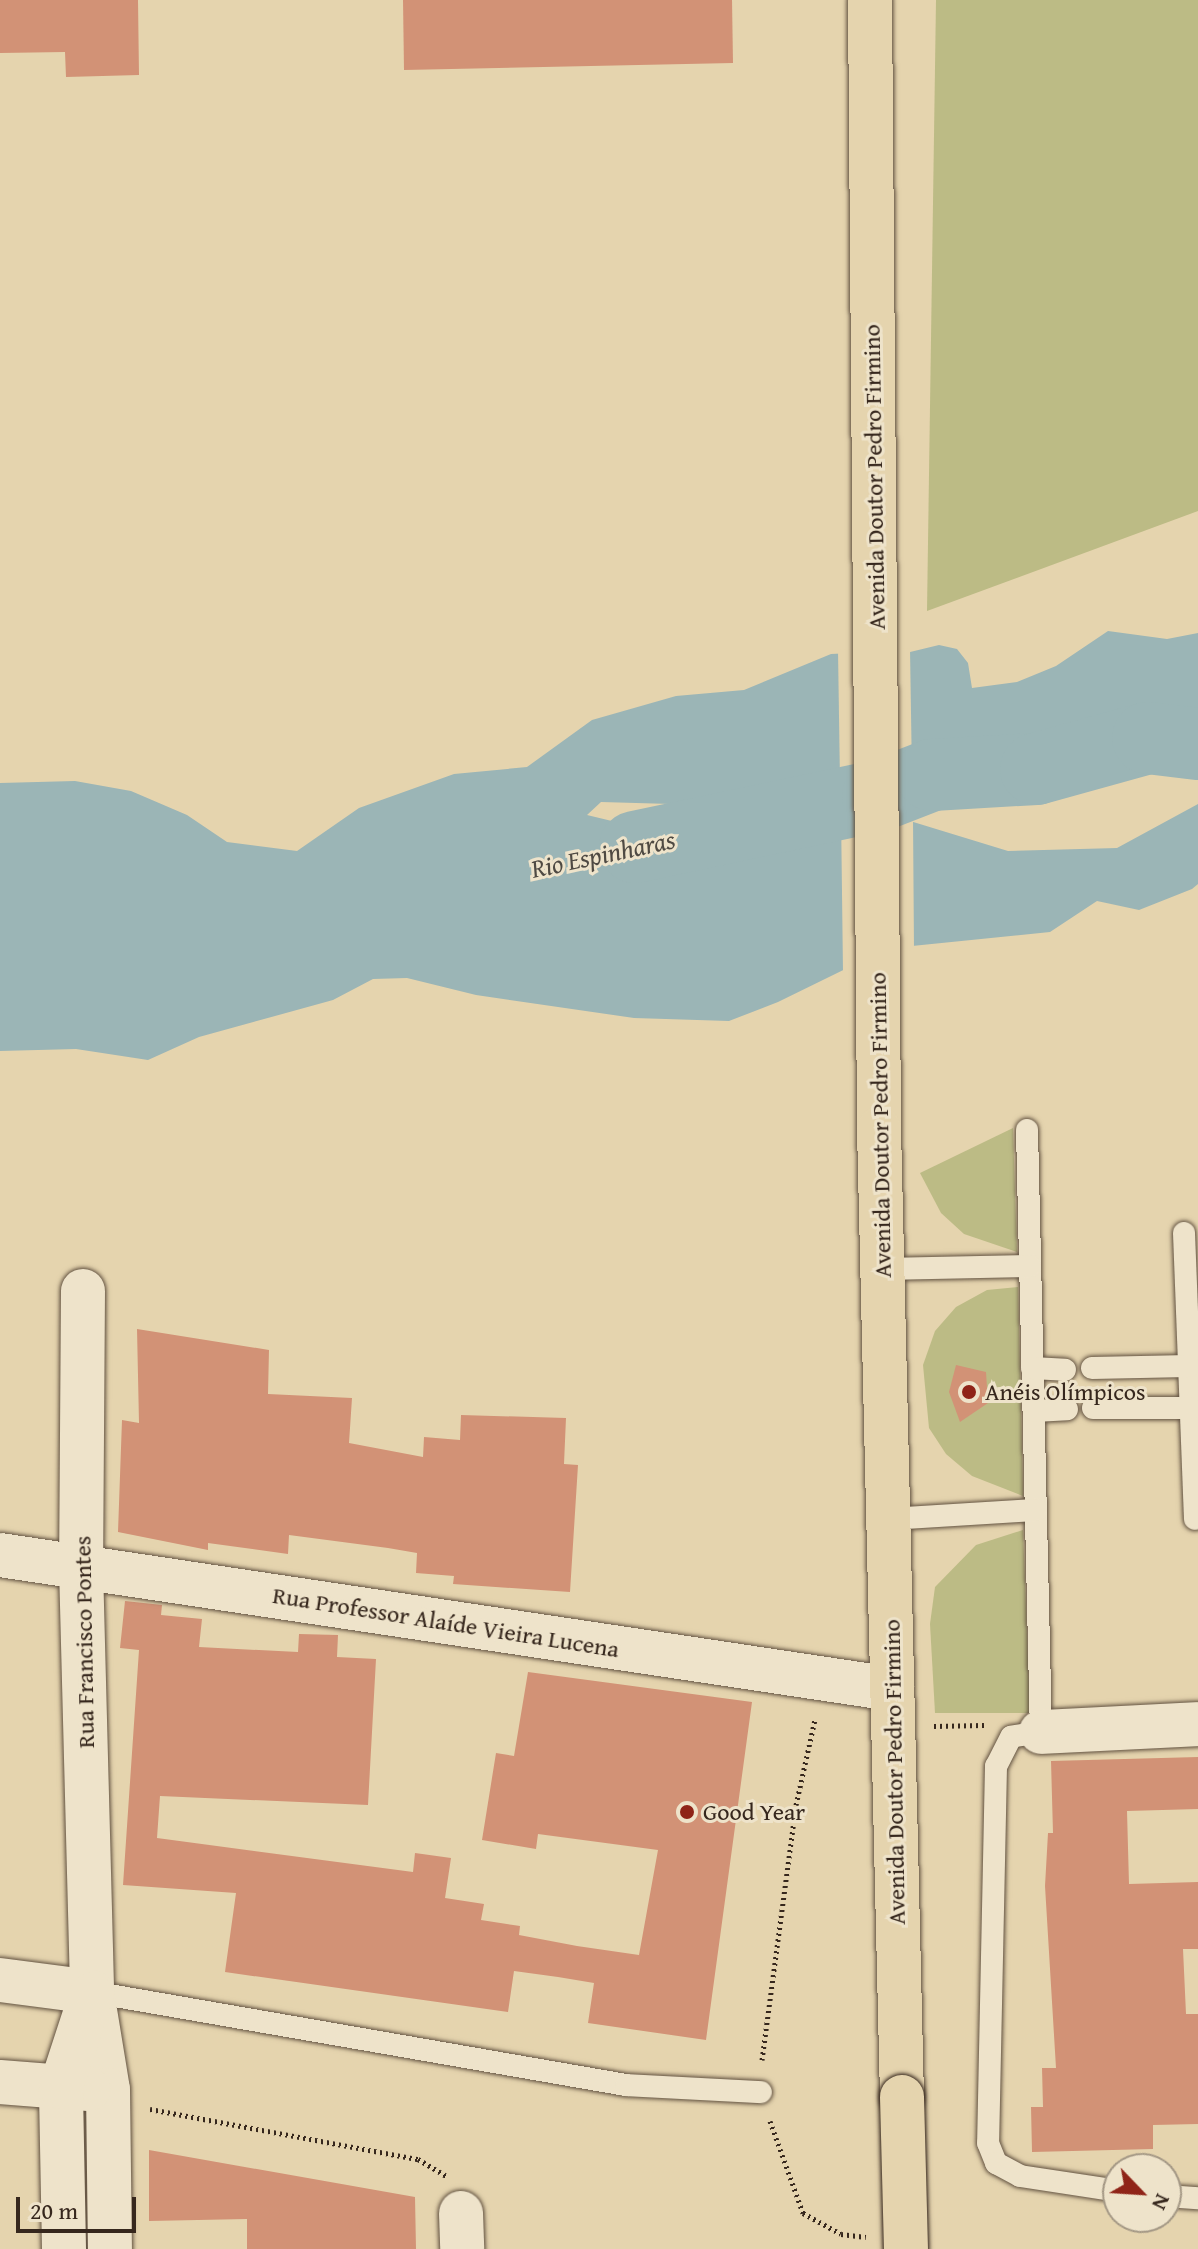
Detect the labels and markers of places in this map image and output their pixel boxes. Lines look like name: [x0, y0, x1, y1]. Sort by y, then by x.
place label: Anéis Olímpicos: [985, 1378, 1146, 1406]
marker: Anéis Olímpicos: [960, 1383, 978, 1401]
place label: Good Year: [703, 1798, 805, 1826]
marker: Good Year: [678, 1803, 696, 1821]

